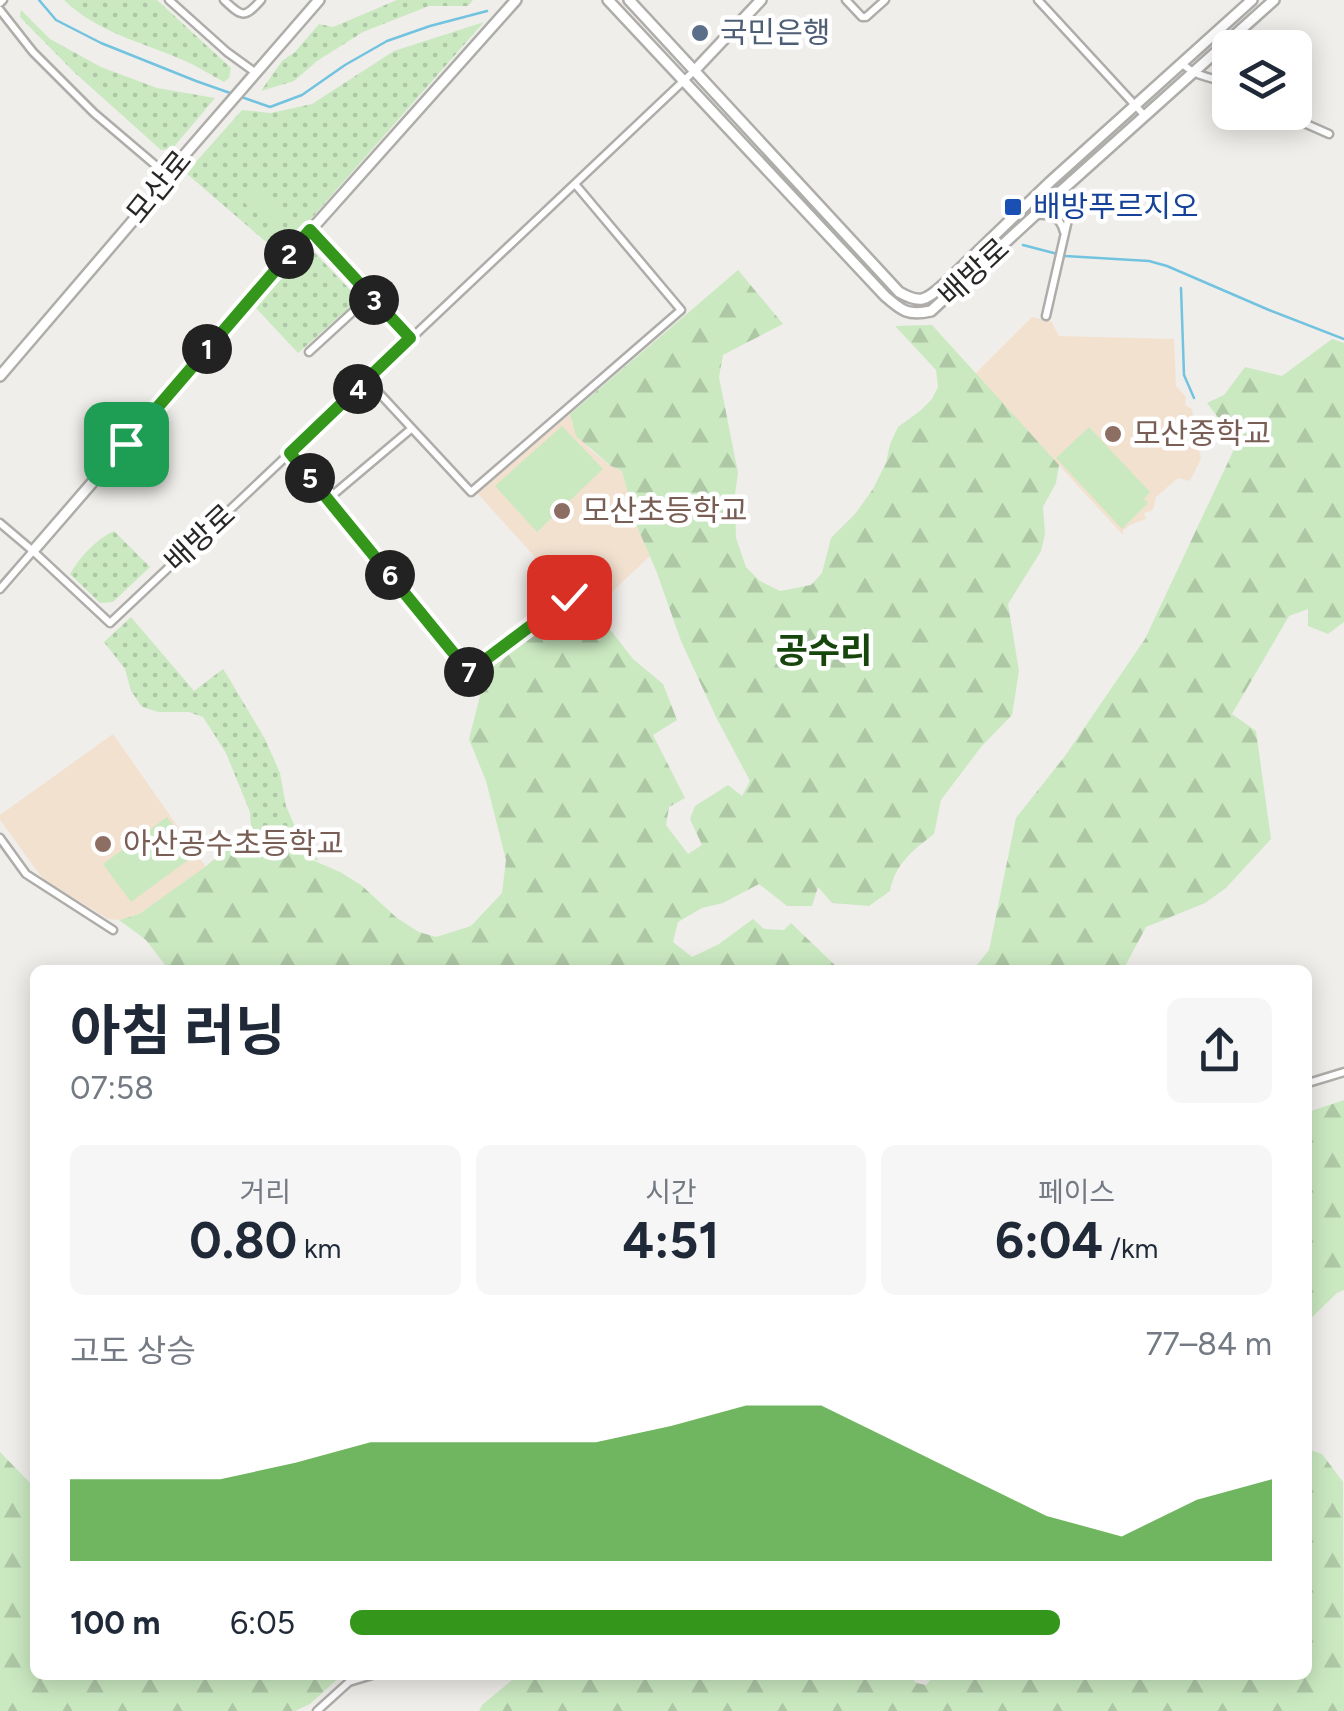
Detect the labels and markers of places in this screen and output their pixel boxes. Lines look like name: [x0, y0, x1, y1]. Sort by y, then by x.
place label: 국민은행: [720, 14, 830, 51]
marker: 국민은행: [689, 22, 711, 44]
place label: 배방푸르지오: [1033, 188, 1199, 225]
marker: 배방푸르지오: [1002, 196, 1024, 218]
pin: 2: [264, 229, 314, 279]
pin: 3: [349, 275, 399, 325]
pin: 1: [182, 324, 232, 374]
pin: 4: [333, 364, 383, 414]
pin: [84, 402, 169, 487]
place label: 모산중학교: [1133, 415, 1271, 452]
marker: 모산중학교: [1102, 423, 1124, 445]
pin: 5: [285, 453, 335, 503]
place label: 모산초등학교: [582, 492, 748, 529]
marker: 모산초등학교: [551, 500, 573, 522]
pin: 6: [365, 550, 415, 600]
pin: [527, 555, 612, 640]
pin: 7: [444, 647, 494, 697]
place label: 아산공수초등학교: [123, 825, 344, 862]
marker: 아산공수초등학교: [92, 833, 114, 855]

